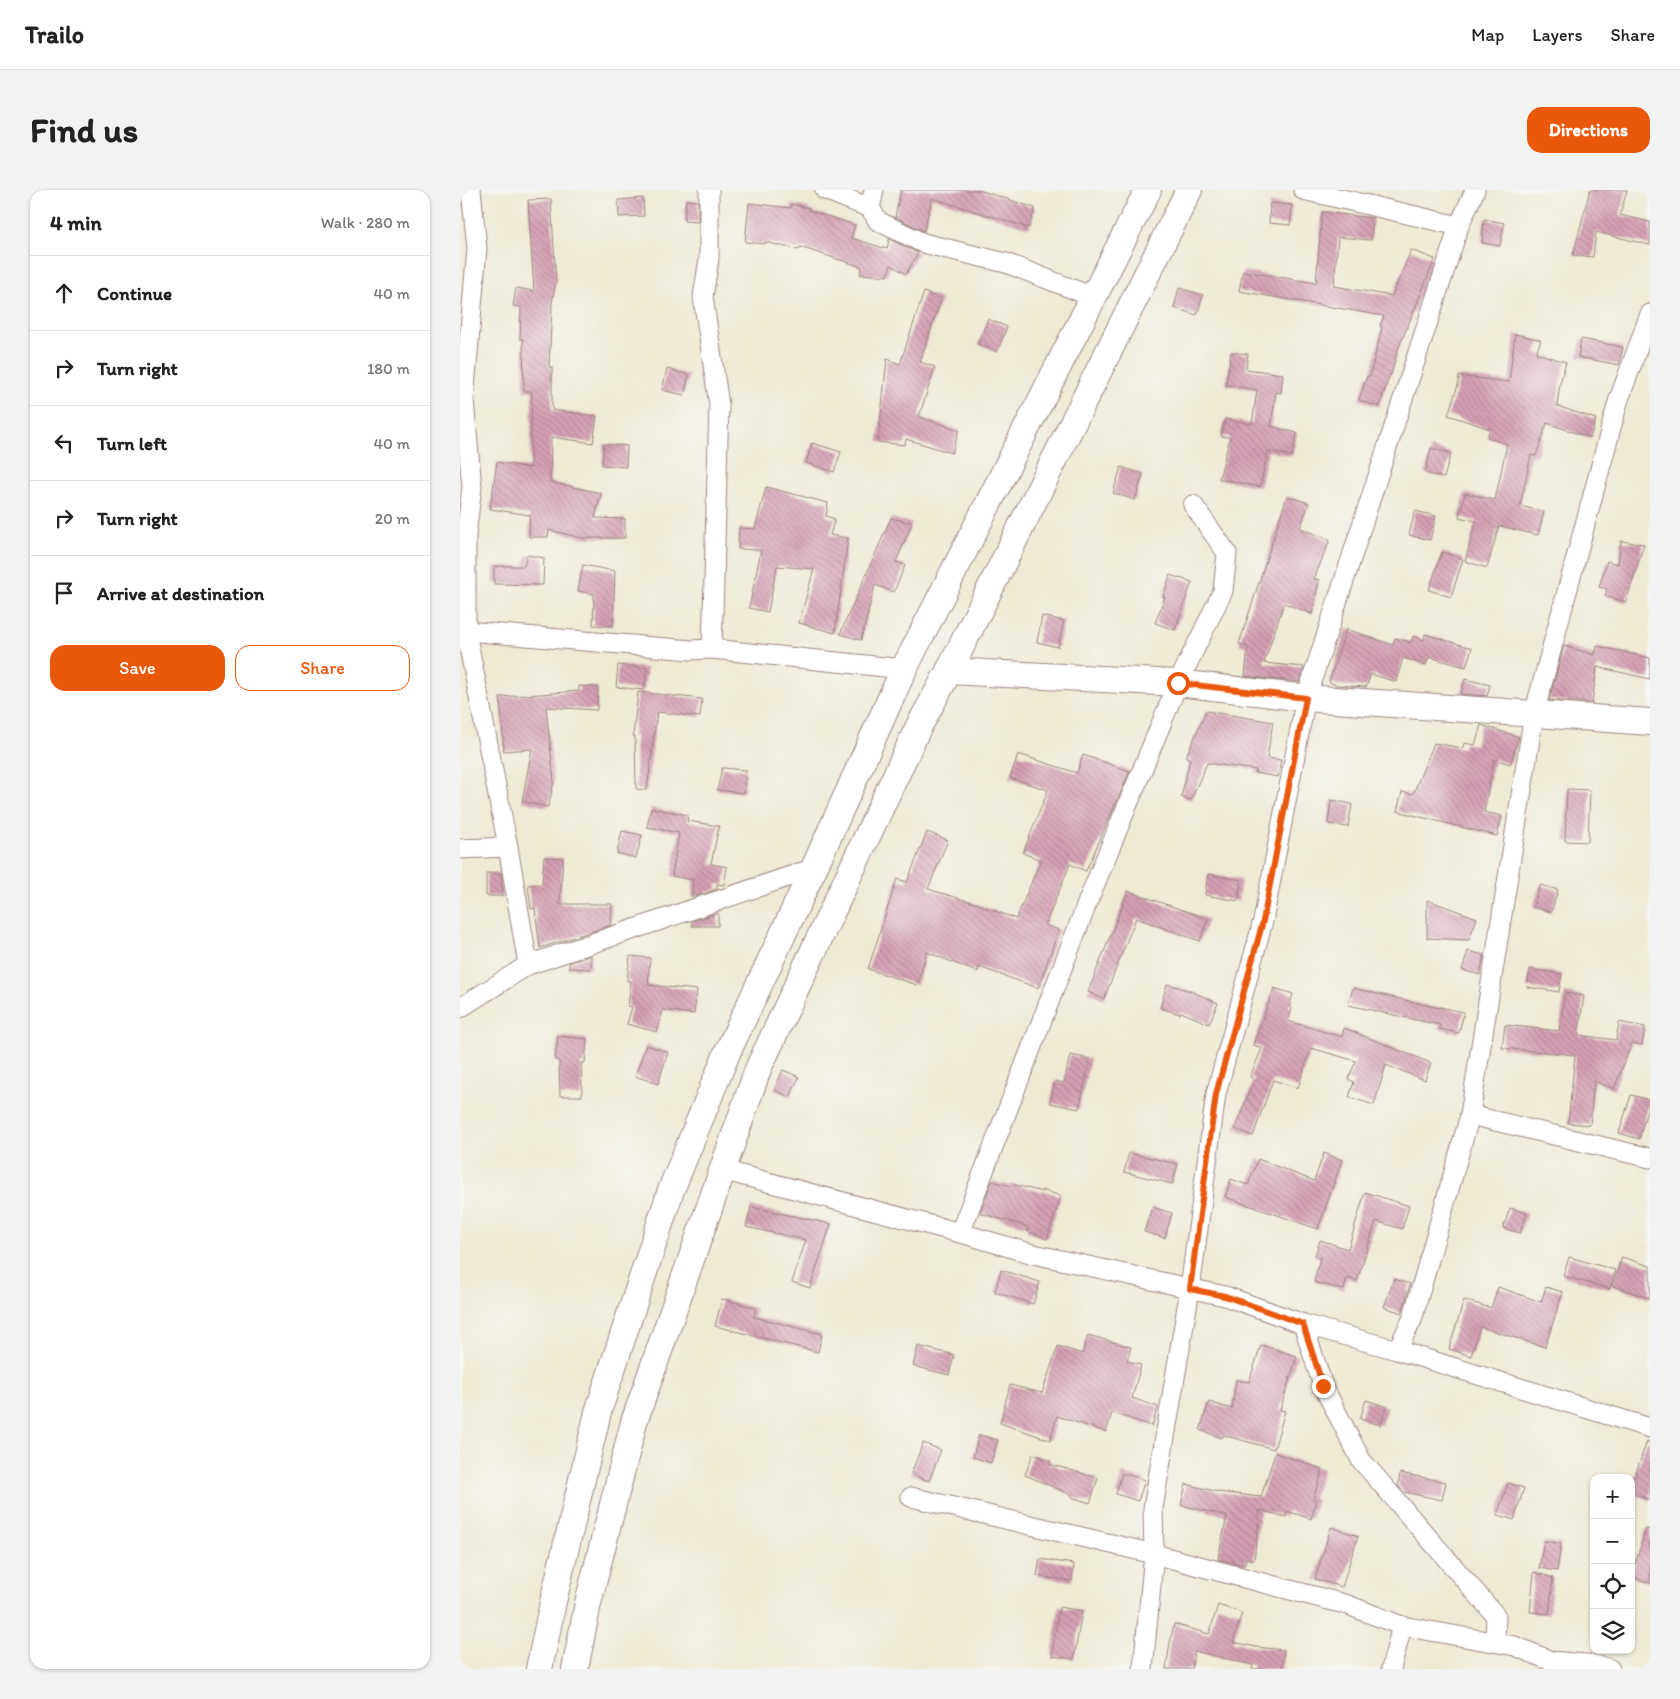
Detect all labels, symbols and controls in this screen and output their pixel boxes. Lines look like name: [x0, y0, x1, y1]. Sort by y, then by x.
text: Trailo: [25, 20, 84, 49]
text: Map: [1471, 24, 1504, 46]
text: Layers: [1532, 24, 1582, 46]
text: Share: [1610, 24, 1655, 46]
button: Directions: [1527, 107, 1650, 153]
text: Find us: [30, 109, 138, 151]
text: 4 min: [50, 210, 102, 235]
text: Walk · 280 m: [321, 213, 410, 232]
icon: ahead: [50, 279, 78, 307]
text: Continue: [97, 282, 172, 305]
text: 40 m: [373, 284, 410, 303]
icon: right: [50, 354, 78, 382]
text: Turn right: [97, 357, 178, 380]
text: 180 m: [367, 359, 410, 378]
icon: left: [50, 429, 78, 457]
text: Turn left: [97, 432, 167, 455]
text: 40 m: [373, 434, 410, 453]
icon: right: [50, 504, 78, 532]
text: Turn right: [97, 507, 178, 530]
text: 20 m: [375, 509, 410, 528]
icon: arrive: [50, 579, 78, 607]
text: Arrive at destination: [97, 582, 264, 605]
button: Save: [50, 645, 225, 691]
button: Share: [235, 645, 410, 691]
route start: [1167, 672, 1190, 695]
route end: [1312, 1375, 1335, 1398]
map controls: [1590, 1474, 1635, 1654]
button: +: [1590, 1474, 1635, 1519]
button: −: [1590, 1519, 1635, 1564]
button: locate: [1590, 1564, 1635, 1609]
button: layers: [1590, 1609, 1635, 1654]

